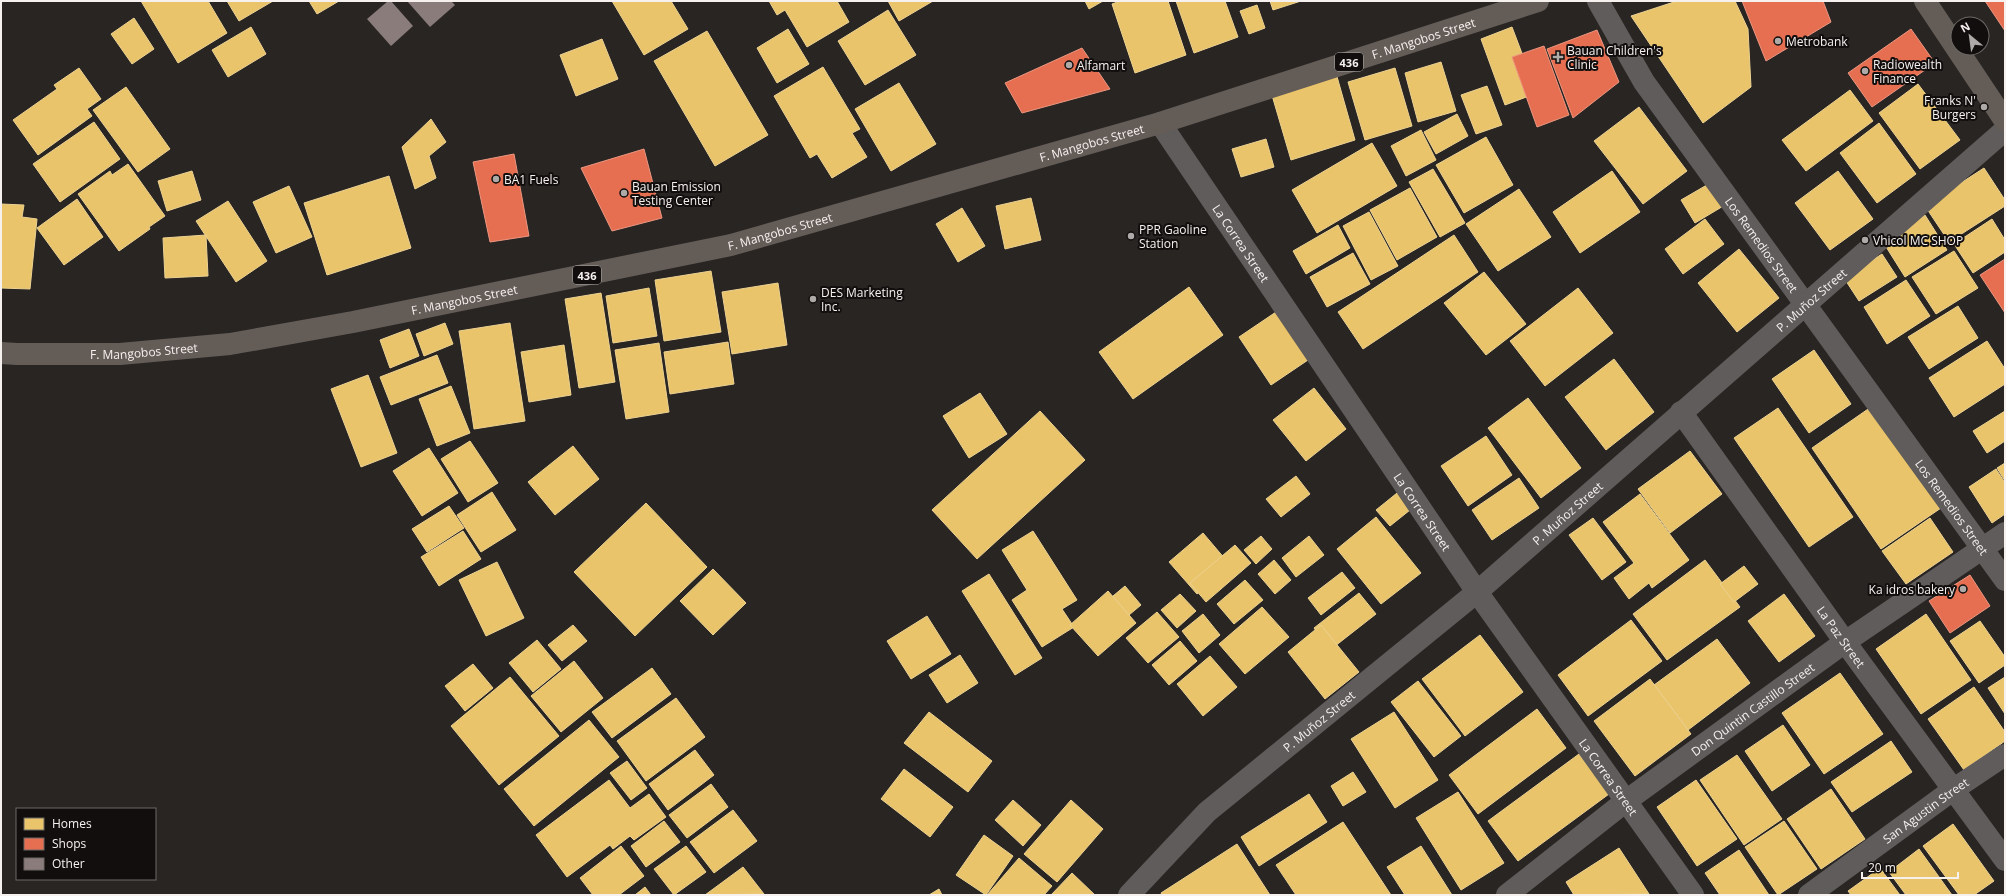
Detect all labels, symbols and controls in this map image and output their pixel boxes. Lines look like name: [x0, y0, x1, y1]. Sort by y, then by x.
street label: F. Mangobos Street: [1369, 13, 1477, 63]
north arrow: [1950, 16, 1990, 56]
text: N: [1957, 18, 1972, 36]
place label: Metrobank: [1786, 33, 1848, 50]
marker: Metrobank: [1773, 36, 1783, 46]
place label: Bauan Children's Clinic: [1567, 42, 1662, 73]
marker: Bauan Children's Clinic: [1552, 51, 1564, 63]
road number: 436: [1335, 53, 1363, 71]
place label: Radiowealth Finance: [1873, 56, 1942, 87]
place label: Alfamart: [1077, 57, 1125, 74]
marker: Alfamart: [1064, 60, 1074, 70]
marker: Radiowealth Finance: [1860, 66, 1870, 76]
place label: Franks N' Burgers: [1924, 92, 1976, 123]
marker: Franks N' Burgers: [1979, 102, 1989, 112]
street label: F. Mangobos Street: [1037, 120, 1146, 165]
place label: BA1 Fuels: [504, 171, 559, 188]
marker: BA1 Fuels: [491, 174, 501, 184]
place label: Bauan Emission Testing Center: [632, 178, 721, 209]
marker: Bauan Emission Testing Center: [619, 188, 629, 198]
street label: Los Remedios Street: [1721, 193, 1802, 296]
street label: La Correa Street: [1209, 201, 1274, 285]
street label: F. Mangobos Street: [726, 208, 834, 254]
place label: PPR Gaoline Station: [1139, 221, 1207, 252]
marker: PPR Gaoline Station: [1126, 231, 1136, 241]
place label: Vhicol MC SHOP: [1873, 232, 1963, 249]
marker: Vhicol MC SHOP: [1860, 235, 1870, 245]
street label: P. Muñoz Street: [1772, 264, 1850, 335]
road number: 436: [573, 266, 601, 284]
street label: F. Mangobos Street: [410, 280, 519, 318]
place label: DES Marketing Inc.: [821, 284, 903, 315]
marker: DES Marketing Inc.: [808, 294, 818, 304]
street label: F. Mangobos Street: [90, 338, 198, 363]
street label: Los Remedios Street: [1912, 456, 1992, 558]
street label: La Correa Street: [1390, 469, 1455, 554]
street label: P. Muñoz Street: [1528, 478, 1606, 549]
place label: Ka idros bakery: [1869, 581, 1956, 598]
marker: Ka idros bakery: [1958, 584, 1968, 594]
street label: La Paz Street: [1813, 602, 1869, 671]
street label: Don Quintin Castillo Street: [1687, 659, 1818, 760]
street label: P. Muñoz Street: [1279, 686, 1358, 756]
street label: La Correa Street: [1575, 735, 1642, 819]
street label: San Agustin Street: [1879, 773, 1972, 847]
legend: [16, 808, 156, 880]
text: Homes: [52, 815, 92, 832]
text: Shops: [52, 835, 87, 852]
scale bar: [1862, 854, 1958, 880]
text: Other: [52, 855, 85, 872]
text: 20 m: [1868, 859, 1896, 876]

